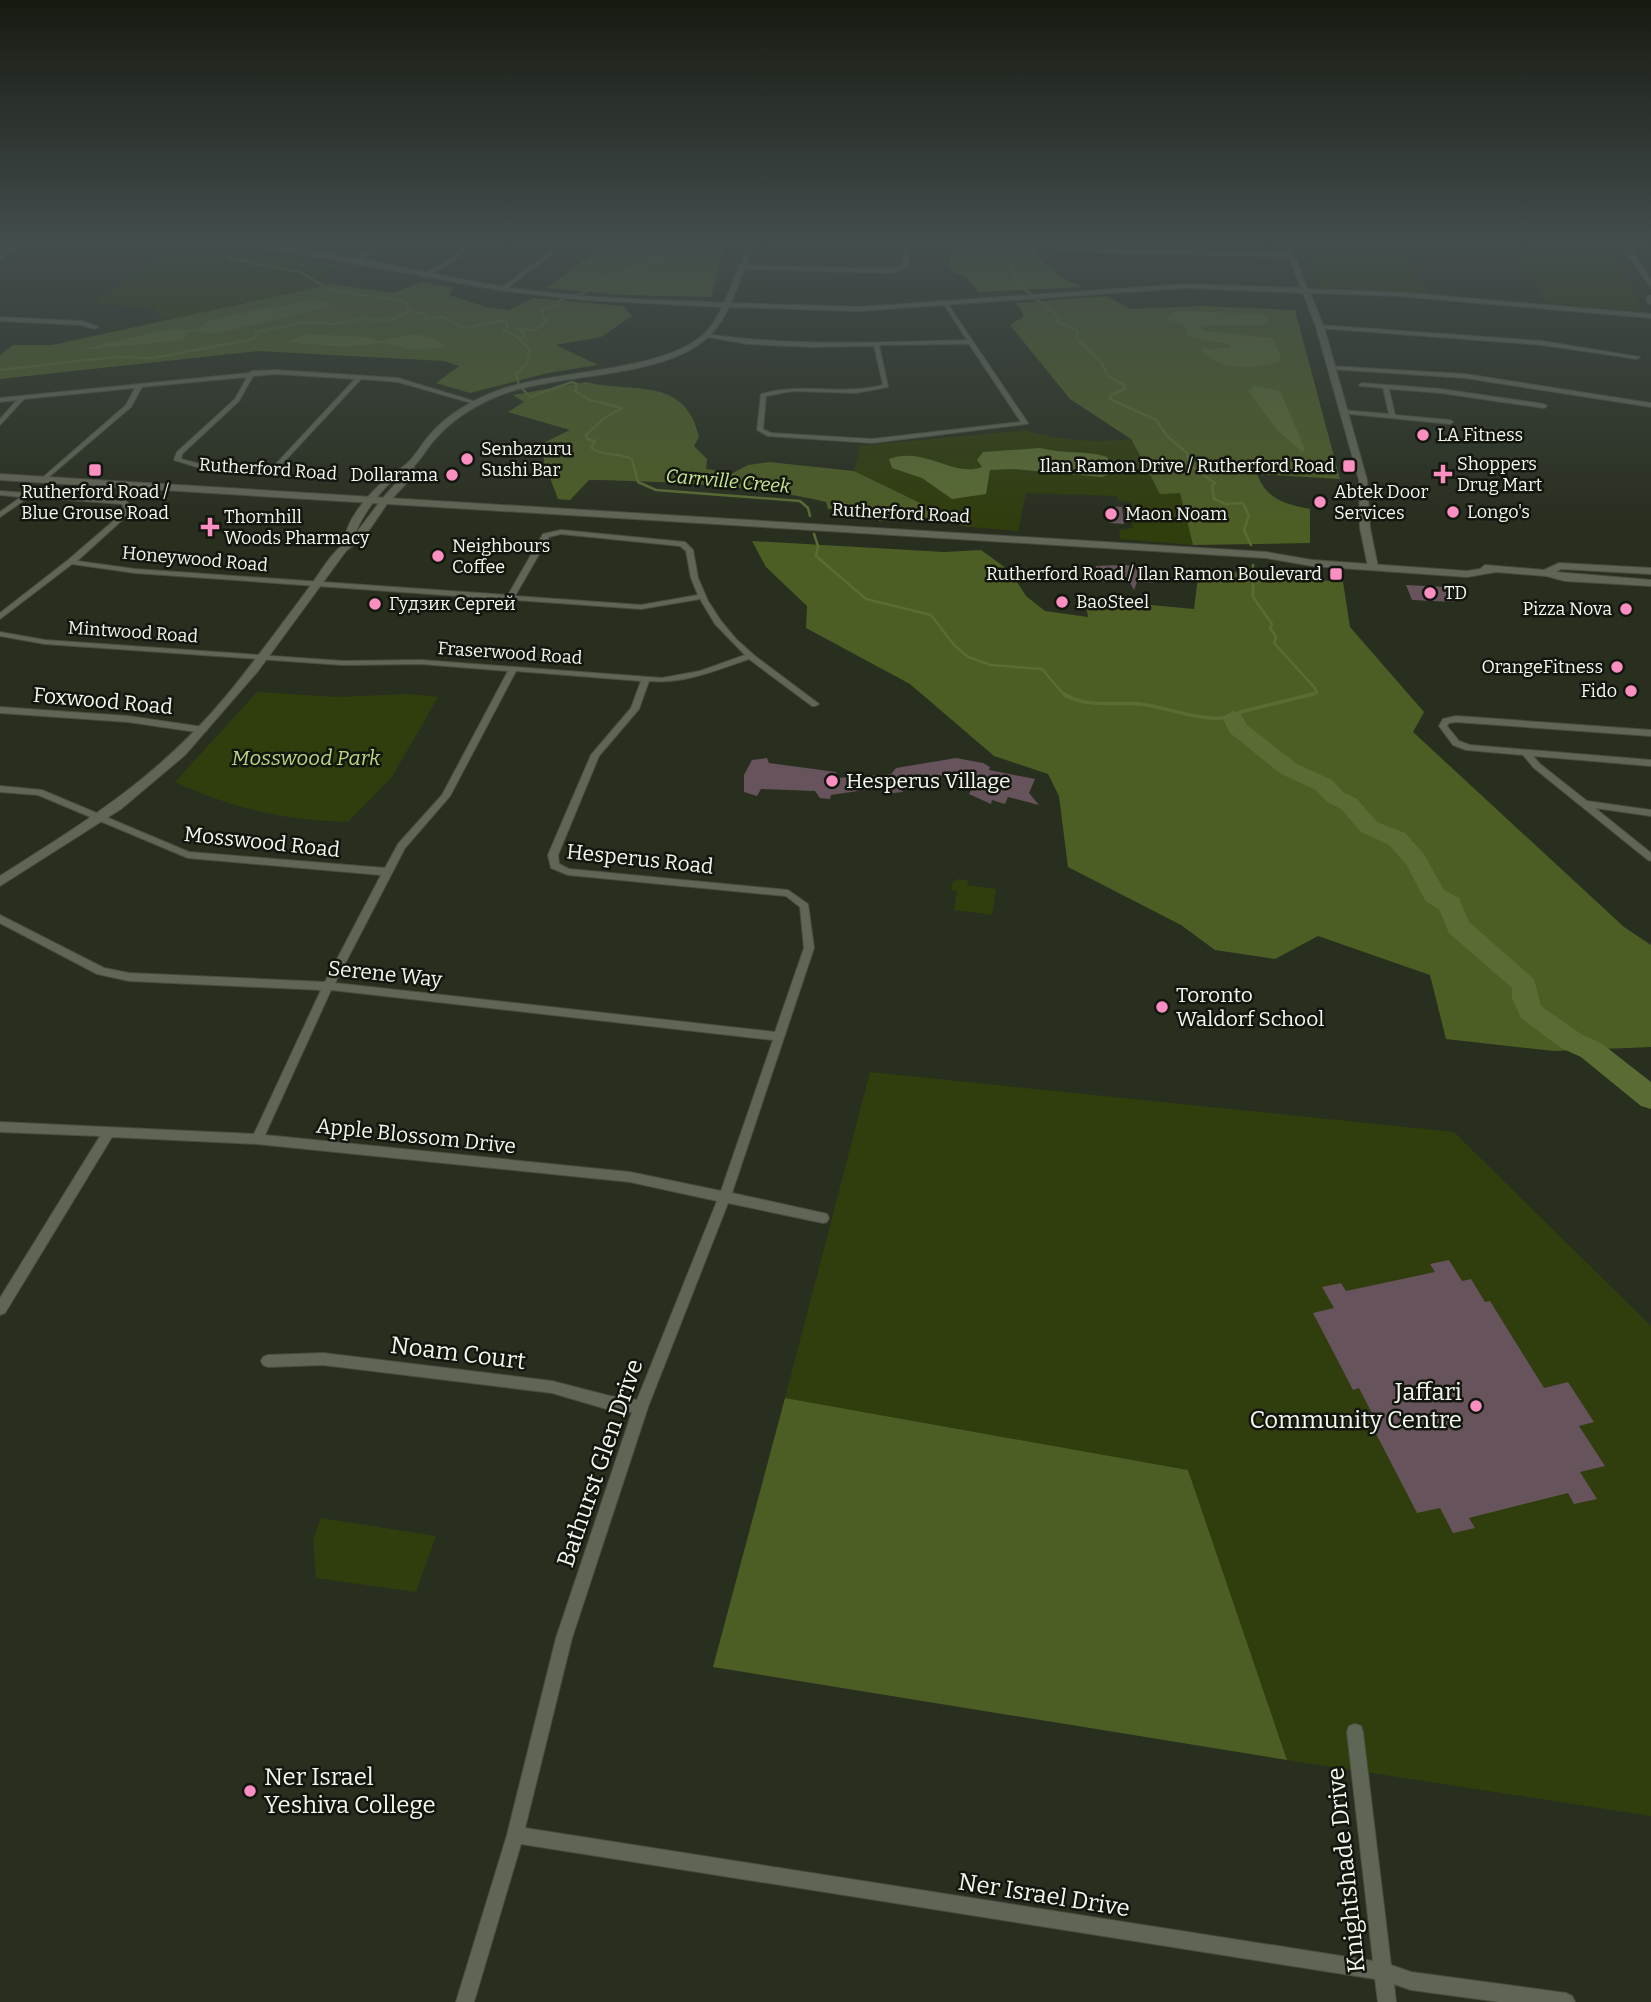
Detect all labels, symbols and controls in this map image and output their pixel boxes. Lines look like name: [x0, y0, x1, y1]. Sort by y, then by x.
place label: LA Fitness: [1437, 424, 1523, 446]
marker: LA Fitness: [1415, 427, 1431, 443]
place label: Senbazuru Sushi Bar: [481, 438, 572, 481]
marker: Senbazuru Sushi Bar: [459, 451, 475, 467]
street label: Rutherford Road: [198, 453, 338, 485]
place label: Shoppers Drug Mart: [1457, 453, 1543, 496]
place label: Ilan Ramon Drive / Rutherford Road: [1039, 455, 1335, 477]
marker: Ilan Ramon Drive / Rutherford Road: [1341, 458, 1357, 474]
marker: Rutherford Road / Blue Grouse Road: [87, 462, 103, 478]
place label: Dollarama: [351, 464, 438, 486]
water label: Carrville Creek: [665, 464, 792, 498]
marker: Shoppers Drug Mart: [1435, 466, 1451, 482]
marker: Dollarama: [444, 467, 460, 483]
place label: Rutherford Road / Blue Grouse Road: [21, 481, 169, 524]
place label: Abtek Door Services: [1334, 481, 1428, 524]
marker: Abtek Door Services: [1312, 494, 1328, 510]
street label: Rutherford Road: [831, 498, 971, 528]
place label: Longo's: [1467, 501, 1530, 523]
place label: Maon Noam: [1125, 503, 1227, 525]
marker: Longo's: [1445, 504, 1461, 520]
place label: Thornhill Woods Pharmacy: [224, 506, 370, 549]
marker: Maon Noam: [1103, 506, 1119, 522]
marker: Thornhill Woods Pharmacy: [202, 519, 218, 535]
place label: Neighbours Coffee: [452, 535, 550, 578]
street label: Honeywood Road: [121, 542, 269, 576]
marker: Neighbours Coffee: [430, 548, 446, 564]
place label: Rutherford Road / Ilan Ramon Boulevard: [986, 563, 1322, 585]
marker: Rutherford Road / Ilan Ramon Boulevard: [1328, 566, 1344, 582]
place label: TD: [1444, 582, 1467, 604]
marker: TD: [1422, 585, 1438, 601]
place label: BaoSteel: [1076, 591, 1149, 613]
place label: Гудзик Сергей: [389, 593, 516, 615]
marker: BaoSteel: [1054, 594, 1070, 610]
marker: Гудзик Сергей: [367, 596, 383, 612]
place label: Pizza Nova: [1522, 598, 1612, 620]
marker: Pizza Nova: [1618, 601, 1634, 617]
street label: Mintwood Road: [67, 616, 199, 648]
street label: Fraserwood Road: [437, 637, 583, 669]
place label: OrangeFitness: [1481, 656, 1603, 678]
marker: OrangeFitness: [1609, 659, 1625, 675]
place label: Fido: [1581, 680, 1617, 702]
street label: Foxwood Road: [32, 682, 174, 720]
marker: Fido: [1623, 683, 1639, 699]
park label: Mosswood Park: [232, 745, 381, 771]
place label: Hesperus Village: [846, 768, 1010, 794]
marker: Hesperus Village: [824, 773, 840, 789]
street label: Mosswood Road: [183, 821, 341, 863]
street label: Hesperus Road: [565, 838, 715, 880]
street label: Serene Way: [327, 955, 444, 993]
place label: Toronto Waldorf School: [1176, 982, 1324, 1032]
marker: Toronto Waldorf School: [1154, 999, 1170, 1015]
street label: Apple Blossom Drive: [315, 1113, 517, 1159]
street label: Noam Court: [389, 1331, 528, 1375]
street label: Bathurst Glen Drive: [551, 1355, 649, 1571]
place label: Jaffari Community Centre: [1249, 1378, 1462, 1434]
marker: Jaffari Community Centre: [1468, 1398, 1484, 1414]
place label: Ner Israel Yeshiva College: [264, 1763, 436, 1819]
street label: Knightshade Drive: [1321, 1766, 1371, 1974]
marker: Ner Israel Yeshiva College: [242, 1783, 258, 1799]
street label: Ner Israel Drive: [956, 1868, 1132, 1922]

